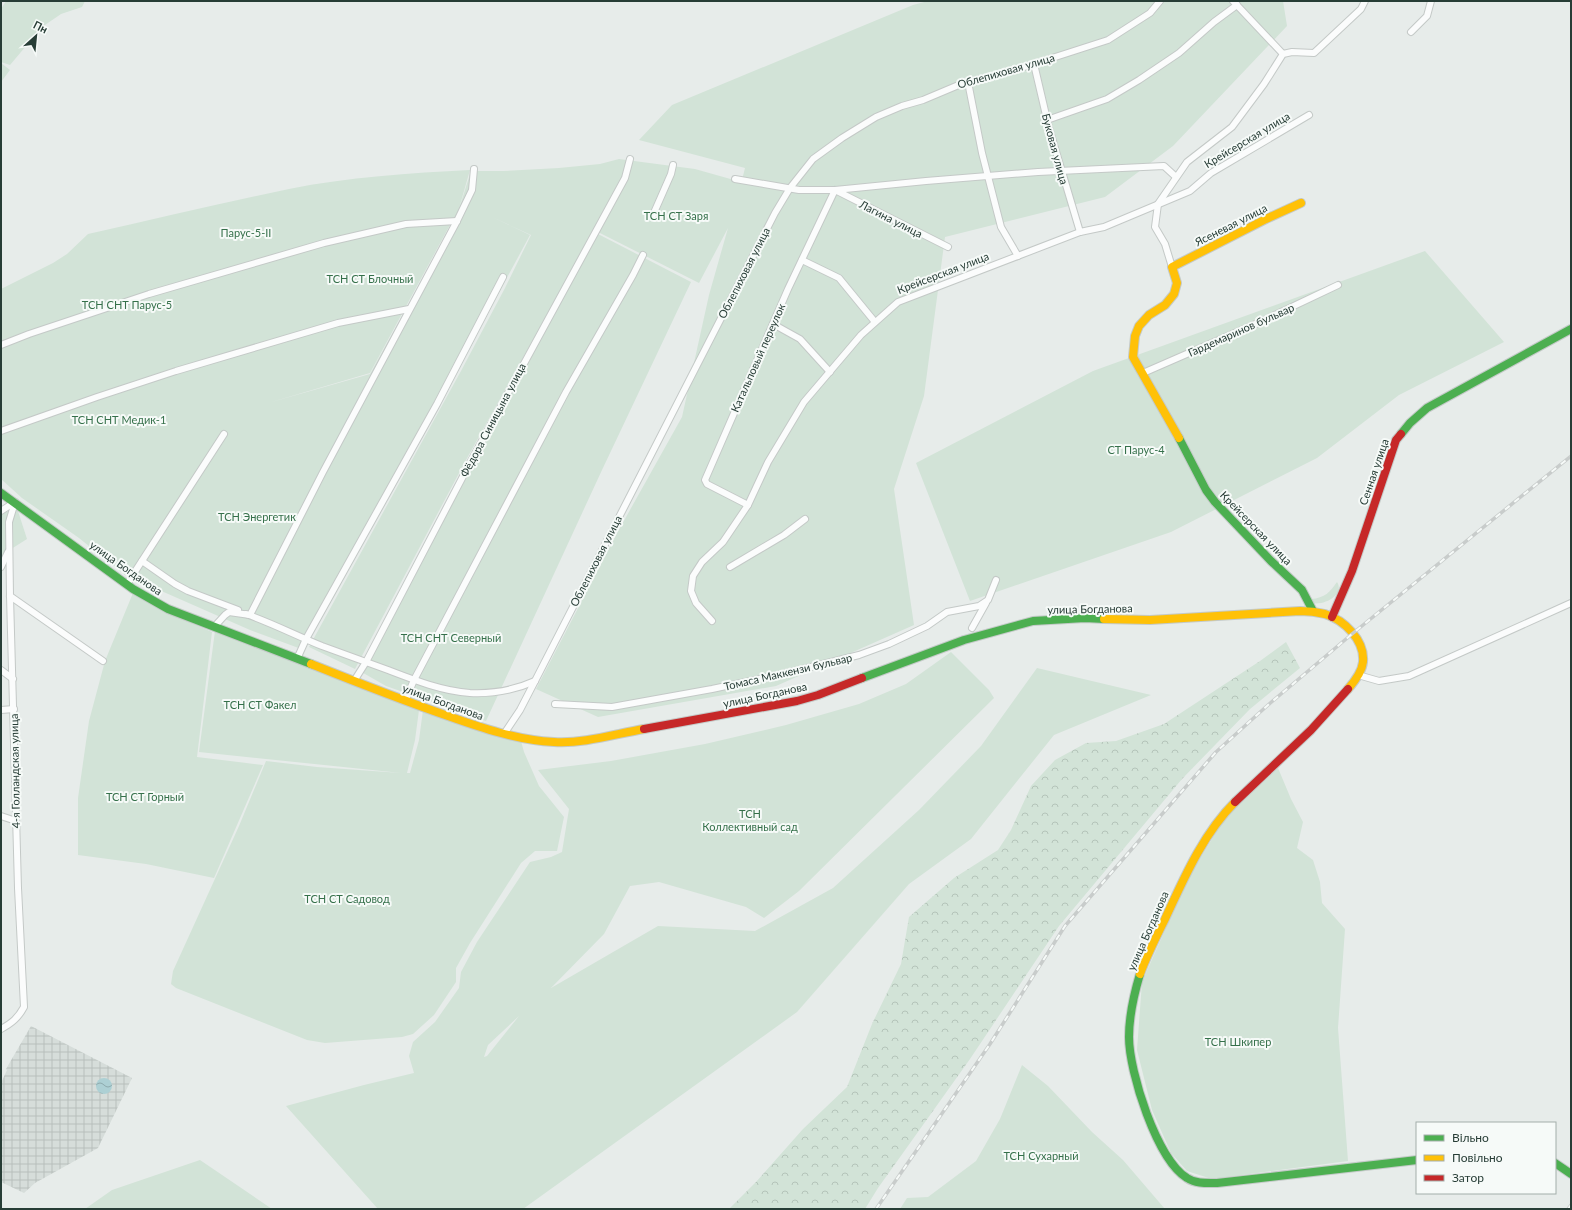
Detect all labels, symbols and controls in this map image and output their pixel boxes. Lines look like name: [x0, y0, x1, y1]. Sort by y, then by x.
north arrow: [16, 16, 56, 56]
text: Пн: [31, 18, 50, 36]
street label: Облепиховая улица: [956, 50, 1056, 91]
street label: Крейсерская улица: [1202, 109, 1292, 170]
street label: Буковая улица: [1040, 112, 1071, 186]
street label: Лагина улица: [857, 197, 925, 240]
street label: Ясеневая улица: [1192, 201, 1269, 249]
park label: ТСН СТ Заря: [644, 209, 708, 222]
street label: Облепиховая улица: [715, 225, 772, 320]
park label: Парус-5-II: [221, 226, 271, 239]
street label: Крейсерская улица: [895, 249, 991, 296]
park label: ТСН СТ Блочный: [327, 272, 413, 285]
park label: ТСН СНТ Парус-5: [82, 298, 172, 311]
street label: Гардемаринов бульвар: [1186, 300, 1296, 359]
street label: Катальповый переулок: [728, 301, 788, 414]
street label: Фёдора Синицына улица: [457, 361, 528, 479]
park label: ТСН СНТ Медик-1: [72, 413, 166, 426]
street label: Сенная улица: [1356, 437, 1391, 507]
park label: СТ Парус-4: [1107, 443, 1165, 456]
street label: Крейсерская улица: [1218, 488, 1295, 567]
park label: ТСН Энергетик: [218, 510, 296, 523]
street label: Облепиховая улица: [567, 513, 624, 608]
street label: улица Богданова: [88, 538, 165, 597]
street label: улица Богданова: [1047, 601, 1133, 616]
park label: ТСН СНТ Северный: [401, 631, 501, 644]
street label: Томаса Маккензи бульвар: [723, 650, 853, 693]
street label: улица Богданова: [722, 679, 808, 710]
street label: улица Богданова: [401, 681, 486, 722]
park label: ТСН СТ Факел: [223, 698, 297, 711]
street label: 4-я Голландская улица: [7, 714, 22, 828]
park label: ТСН СТ Горный: [106, 790, 184, 803]
park label: ТСН Коллективный сад: [702, 807, 798, 833]
street label: улица Богданова: [1124, 889, 1171, 972]
park label: ТСН СТ Садовод: [304, 892, 390, 905]
park label: ТСН Шкипер: [1205, 1035, 1271, 1048]
legend: [1416, 1122, 1556, 1194]
text: Вільно: [1452, 1130, 1489, 1145]
park label: ТСН Сухарный: [1003, 1149, 1079, 1162]
text: Повільно: [1452, 1150, 1503, 1165]
text: Затор: [1452, 1170, 1484, 1185]

